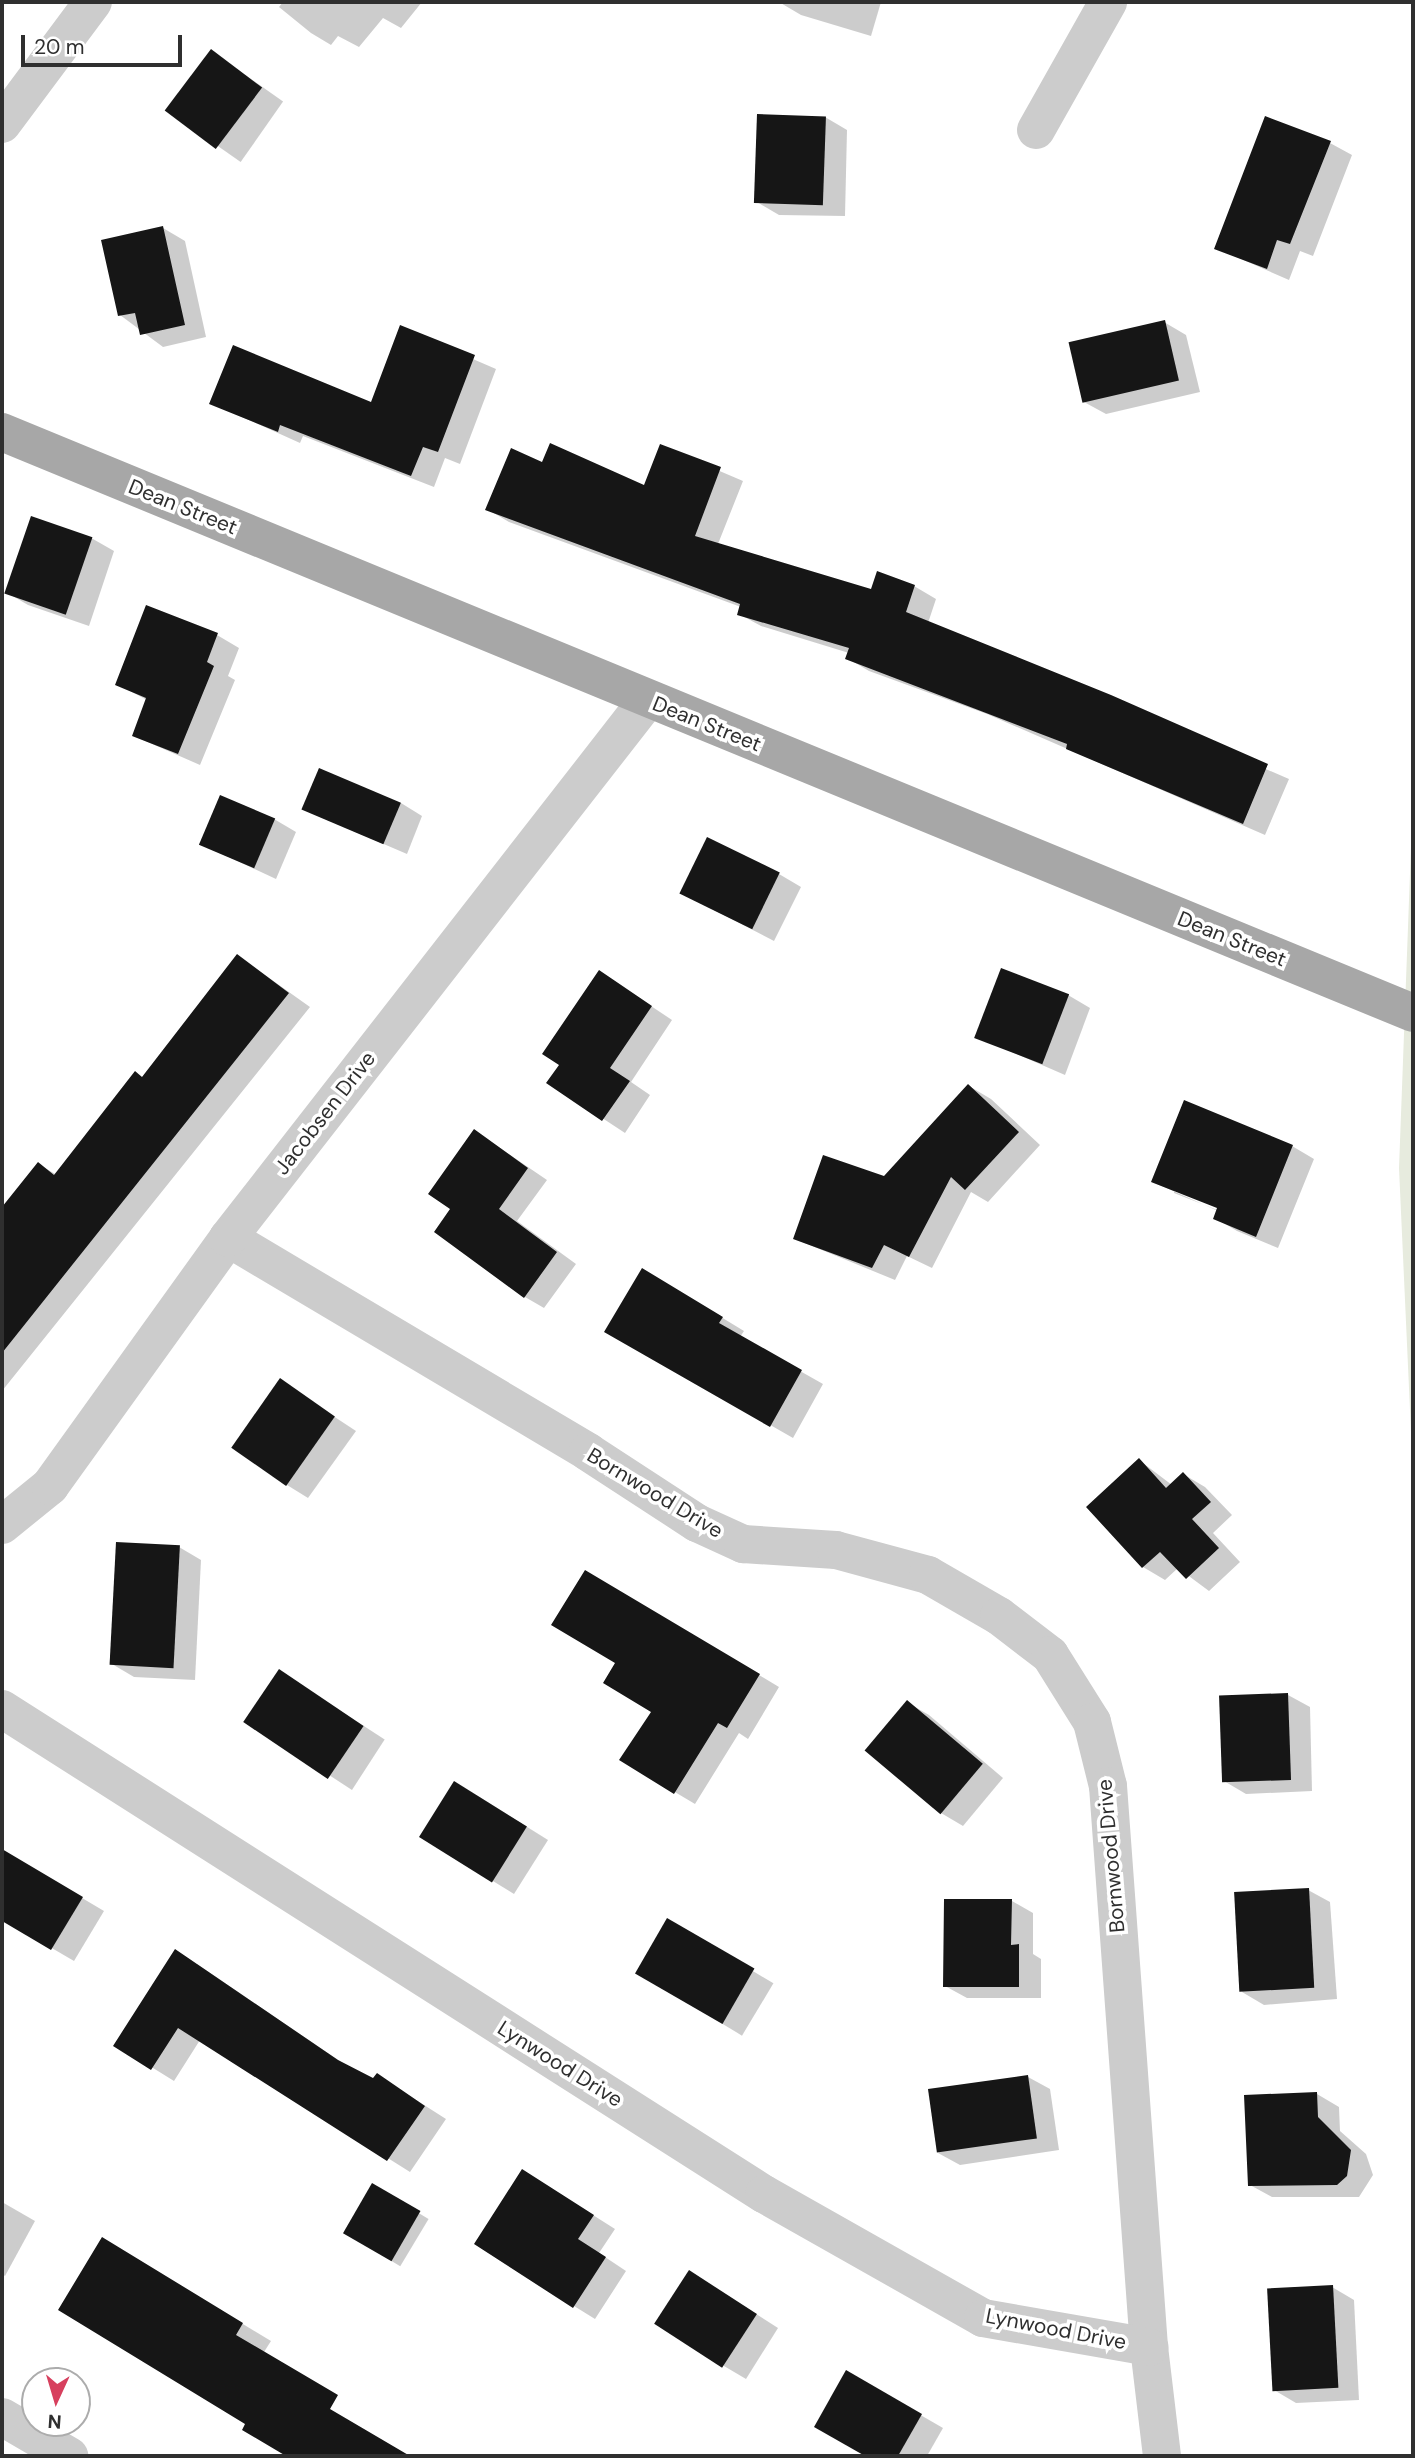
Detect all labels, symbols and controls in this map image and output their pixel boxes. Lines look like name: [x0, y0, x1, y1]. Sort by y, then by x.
scale bar: [24, 21, 186, 65]
text: 20 m: [34, 33, 85, 61]
street label: Dean Street: [125, 474, 241, 540]
street label: Dean Street: [649, 691, 765, 757]
street label: Dean Street: [1174, 906, 1290, 972]
street label: Jacobsen Drive: [269, 1046, 381, 1180]
street label: Bornwood Drive: [583, 1443, 727, 1543]
street label: Bornwood Drive: [1092, 1778, 1130, 1934]
street label: Lynwood Drive: [493, 2016, 627, 2112]
street label: Lynwood Drive: [984, 2303, 1128, 2355]
north arrow: [21, 2367, 91, 2437]
text: N: [47, 2409, 62, 2434]

